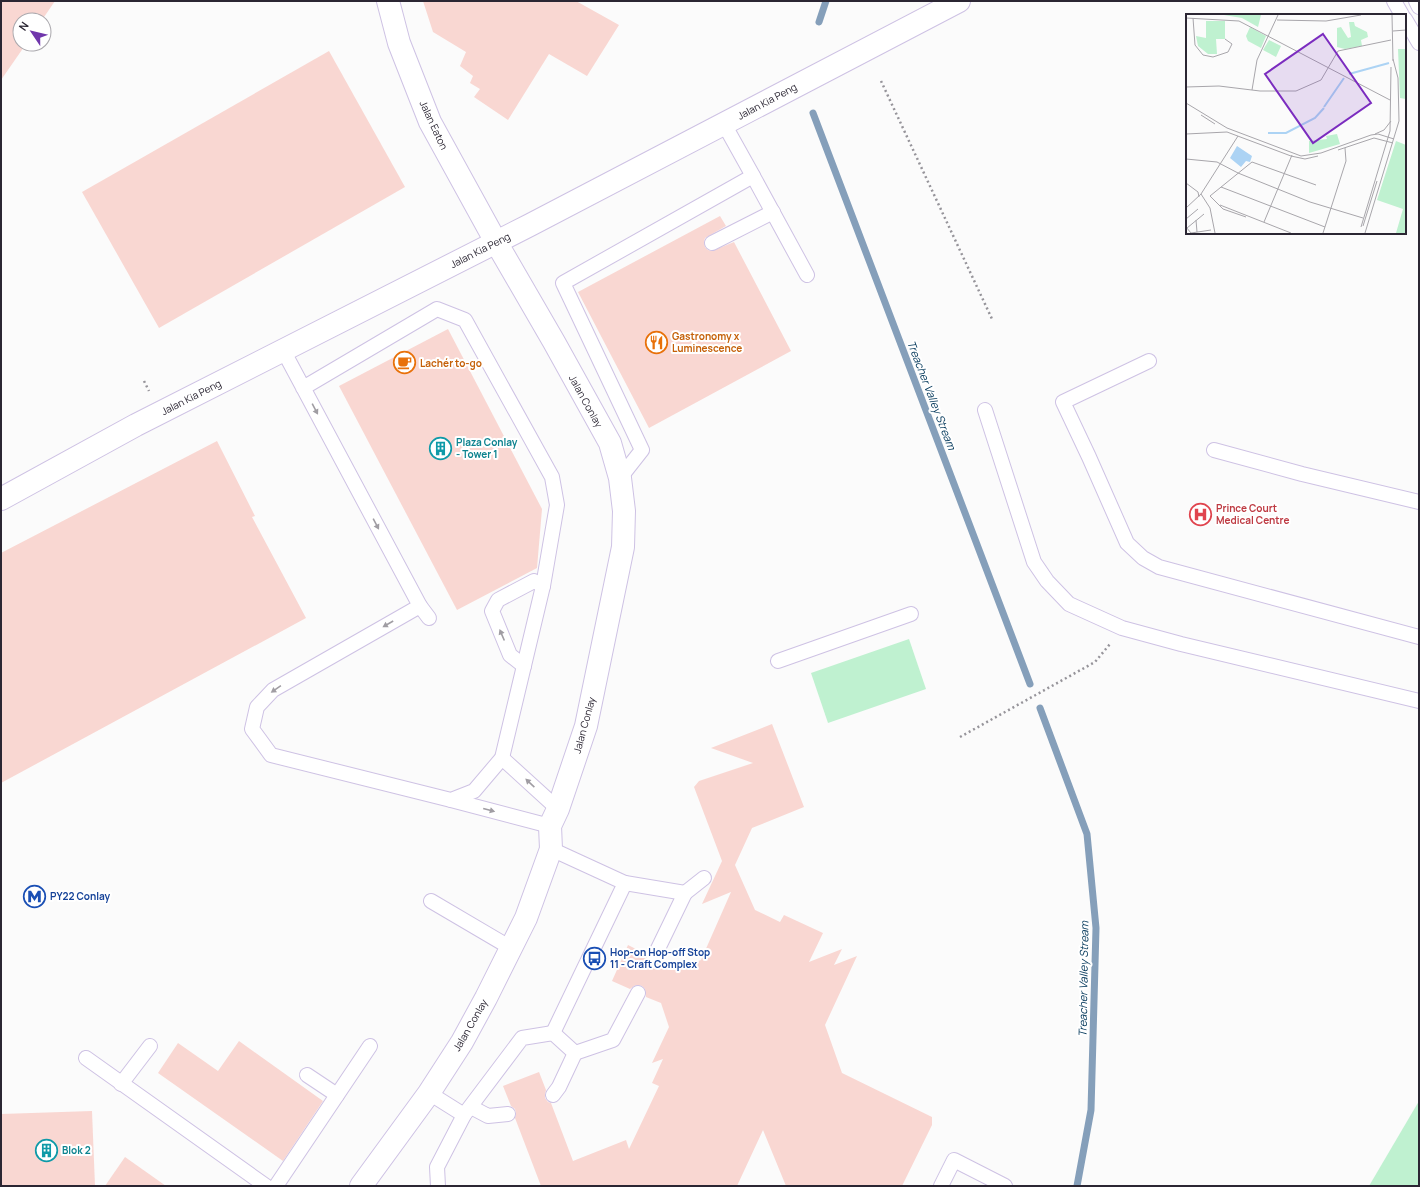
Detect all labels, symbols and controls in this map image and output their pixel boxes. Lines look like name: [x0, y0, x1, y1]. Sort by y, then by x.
north arrow: [12, 12, 52, 52]
inset map: [1186, 14, 1406, 234]
text: N: [15, 18, 32, 34]
street label: Jalan Kia Peng: [735, 79, 799, 123]
street label: Jalan Eaton: [416, 98, 452, 152]
street label: Jalan Kia Peng: [448, 229, 512, 271]
restaurant icon: Gastronomy x Luminescence: [643, 329, 669, 355]
place label: Gastronomy x Luminescence: [672, 329, 742, 355]
water label: Treacher Valley Stream: [904, 338, 960, 452]
cafe icon: Lachér to-go: [391, 350, 417, 376]
place label: Lachér to-go: [420, 356, 482, 370]
street label: Jalan Conlay: [566, 372, 607, 430]
street label: Jalan Kia Peng: [159, 376, 223, 418]
one-way arrow: [311, 404, 318, 415]
building icon: Plaza Conlay - Tower 1: [428, 435, 454, 461]
place label: Plaza Conlay - Tower 1: [456, 435, 518, 461]
hospital icon: Prince Court Medical Centre: [1187, 501, 1213, 527]
place label: Prince Court Medical Centre: [1216, 501, 1290, 527]
one-way arrow: [373, 518, 379, 530]
one-way arrow: [382, 621, 394, 628]
one-way arrow: [498, 629, 504, 641]
one-way arrow: [270, 685, 281, 693]
street label: Jalan Conlay: [570, 695, 598, 755]
one-way arrow: [525, 778, 535, 788]
one-way arrow: [483, 808, 495, 814]
metro station icon: PY22 Conlay: [21, 883, 47, 909]
place label: PY22 Conlay: [50, 889, 110, 903]
water label: Treacher Valley Stream: [1074, 920, 1092, 1037]
bus stop icon: Hop-on Hop-off Stop 11 - Craft Complex: [582, 945, 608, 971]
place label: Hop-on Hop-off Stop 11 - Craft Complex: [610, 945, 710, 971]
street label: Jalan Conlay: [449, 996, 491, 1054]
building icon: Blok 2: [34, 1137, 60, 1163]
place label: Blok 2: [62, 1143, 91, 1157]

